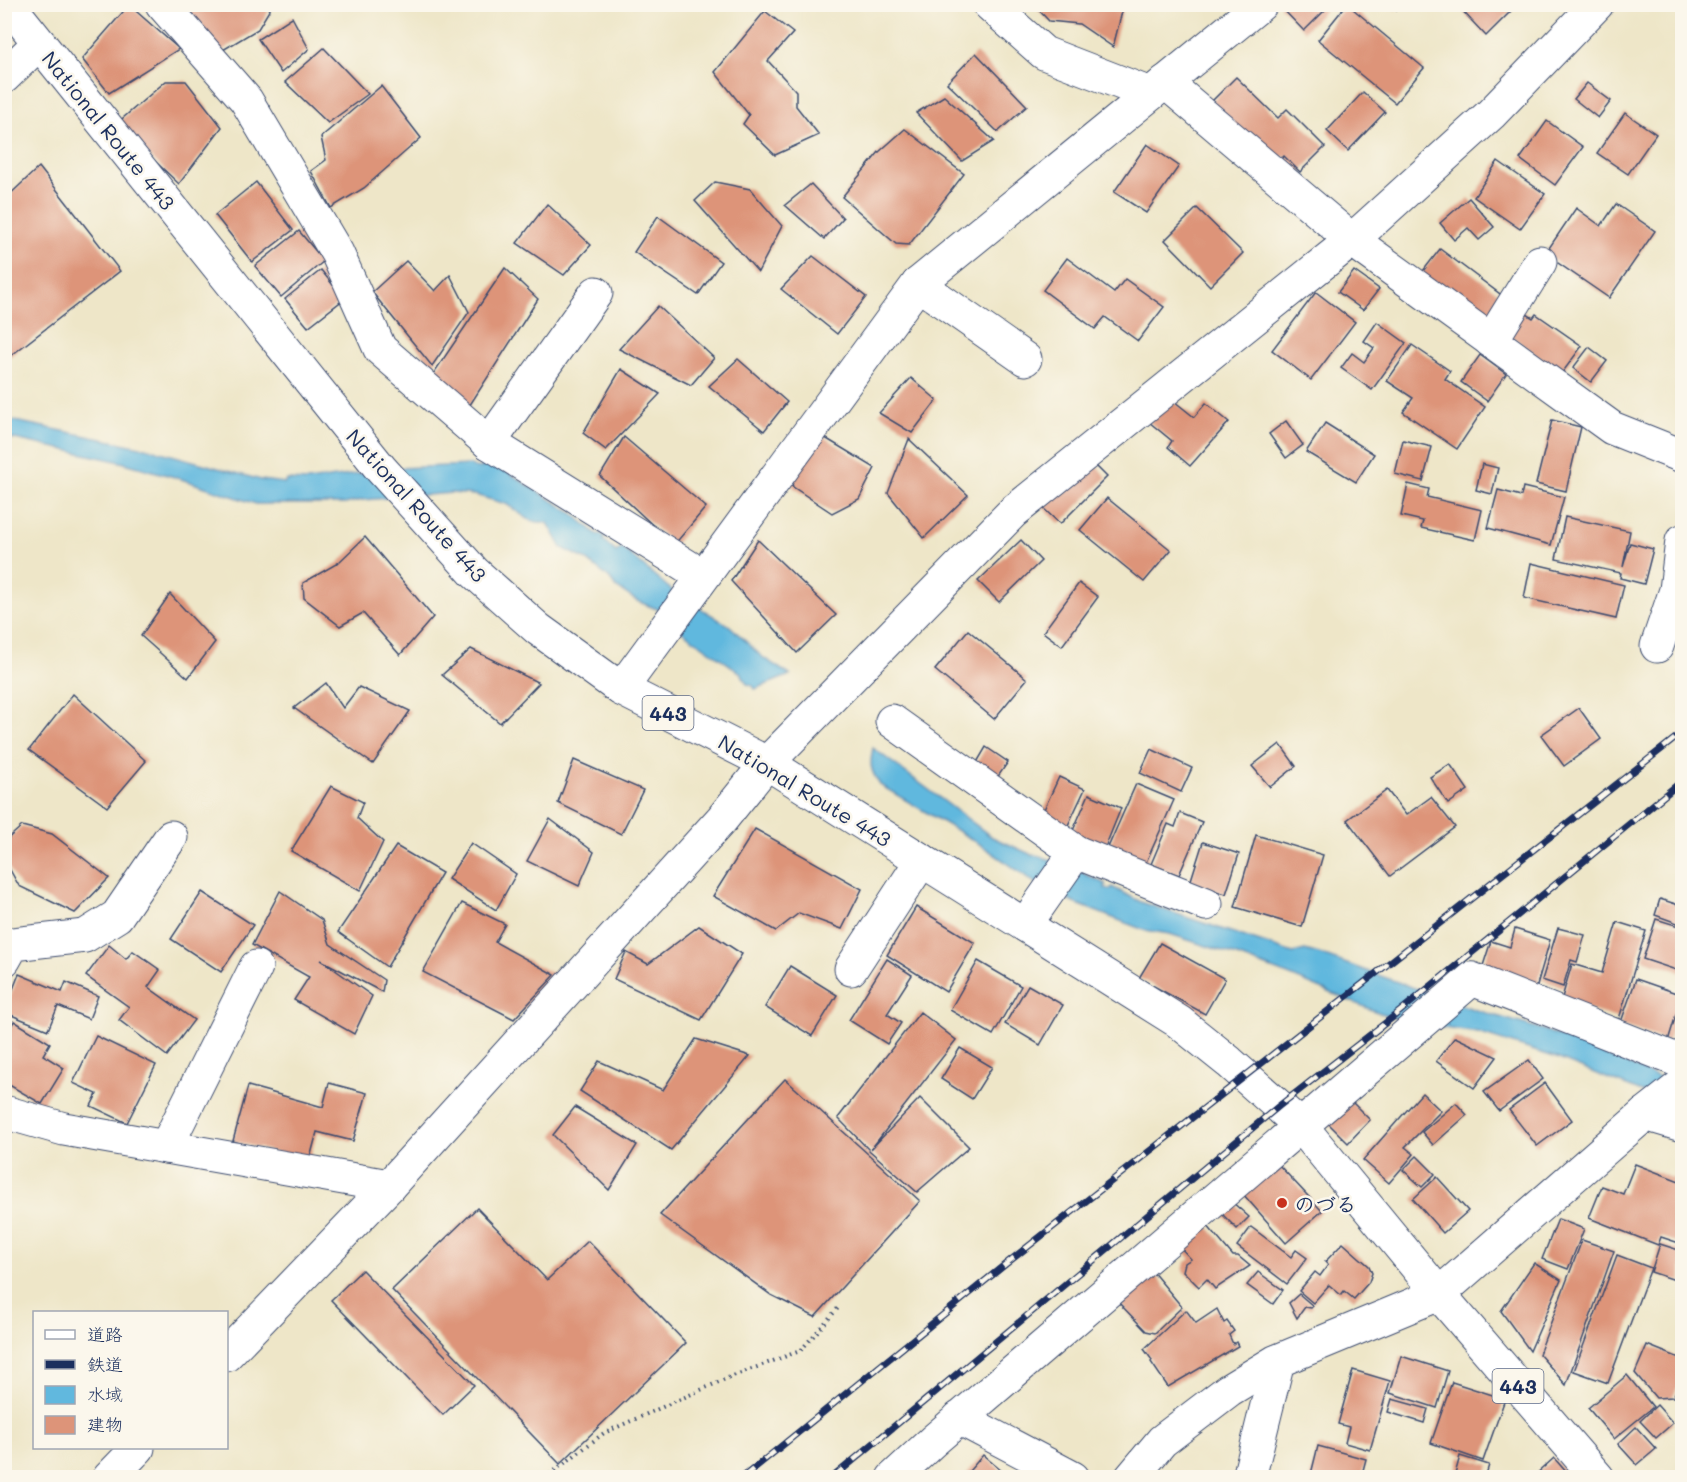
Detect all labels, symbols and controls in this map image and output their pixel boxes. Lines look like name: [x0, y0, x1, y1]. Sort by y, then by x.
street label: National Route 443: [37, 45, 181, 215]
street label: National Route 443: [341, 423, 493, 587]
road number: 443: [642, 696, 694, 730]
street label: National Route 443: [714, 728, 896, 852]
place label: のづる: [1294, 1190, 1357, 1217]
marker: のづる: [1275, 1196, 1289, 1210]
legend: [33, 1311, 228, 1449]
text: 道路: [87, 1322, 123, 1346]
text: 鉄道: [87, 1352, 123, 1376]
road number: 443: [1492, 1369, 1544, 1403]
text: 水域: [87, 1382, 123, 1406]
text: 建物: [87, 1412, 123, 1436]

